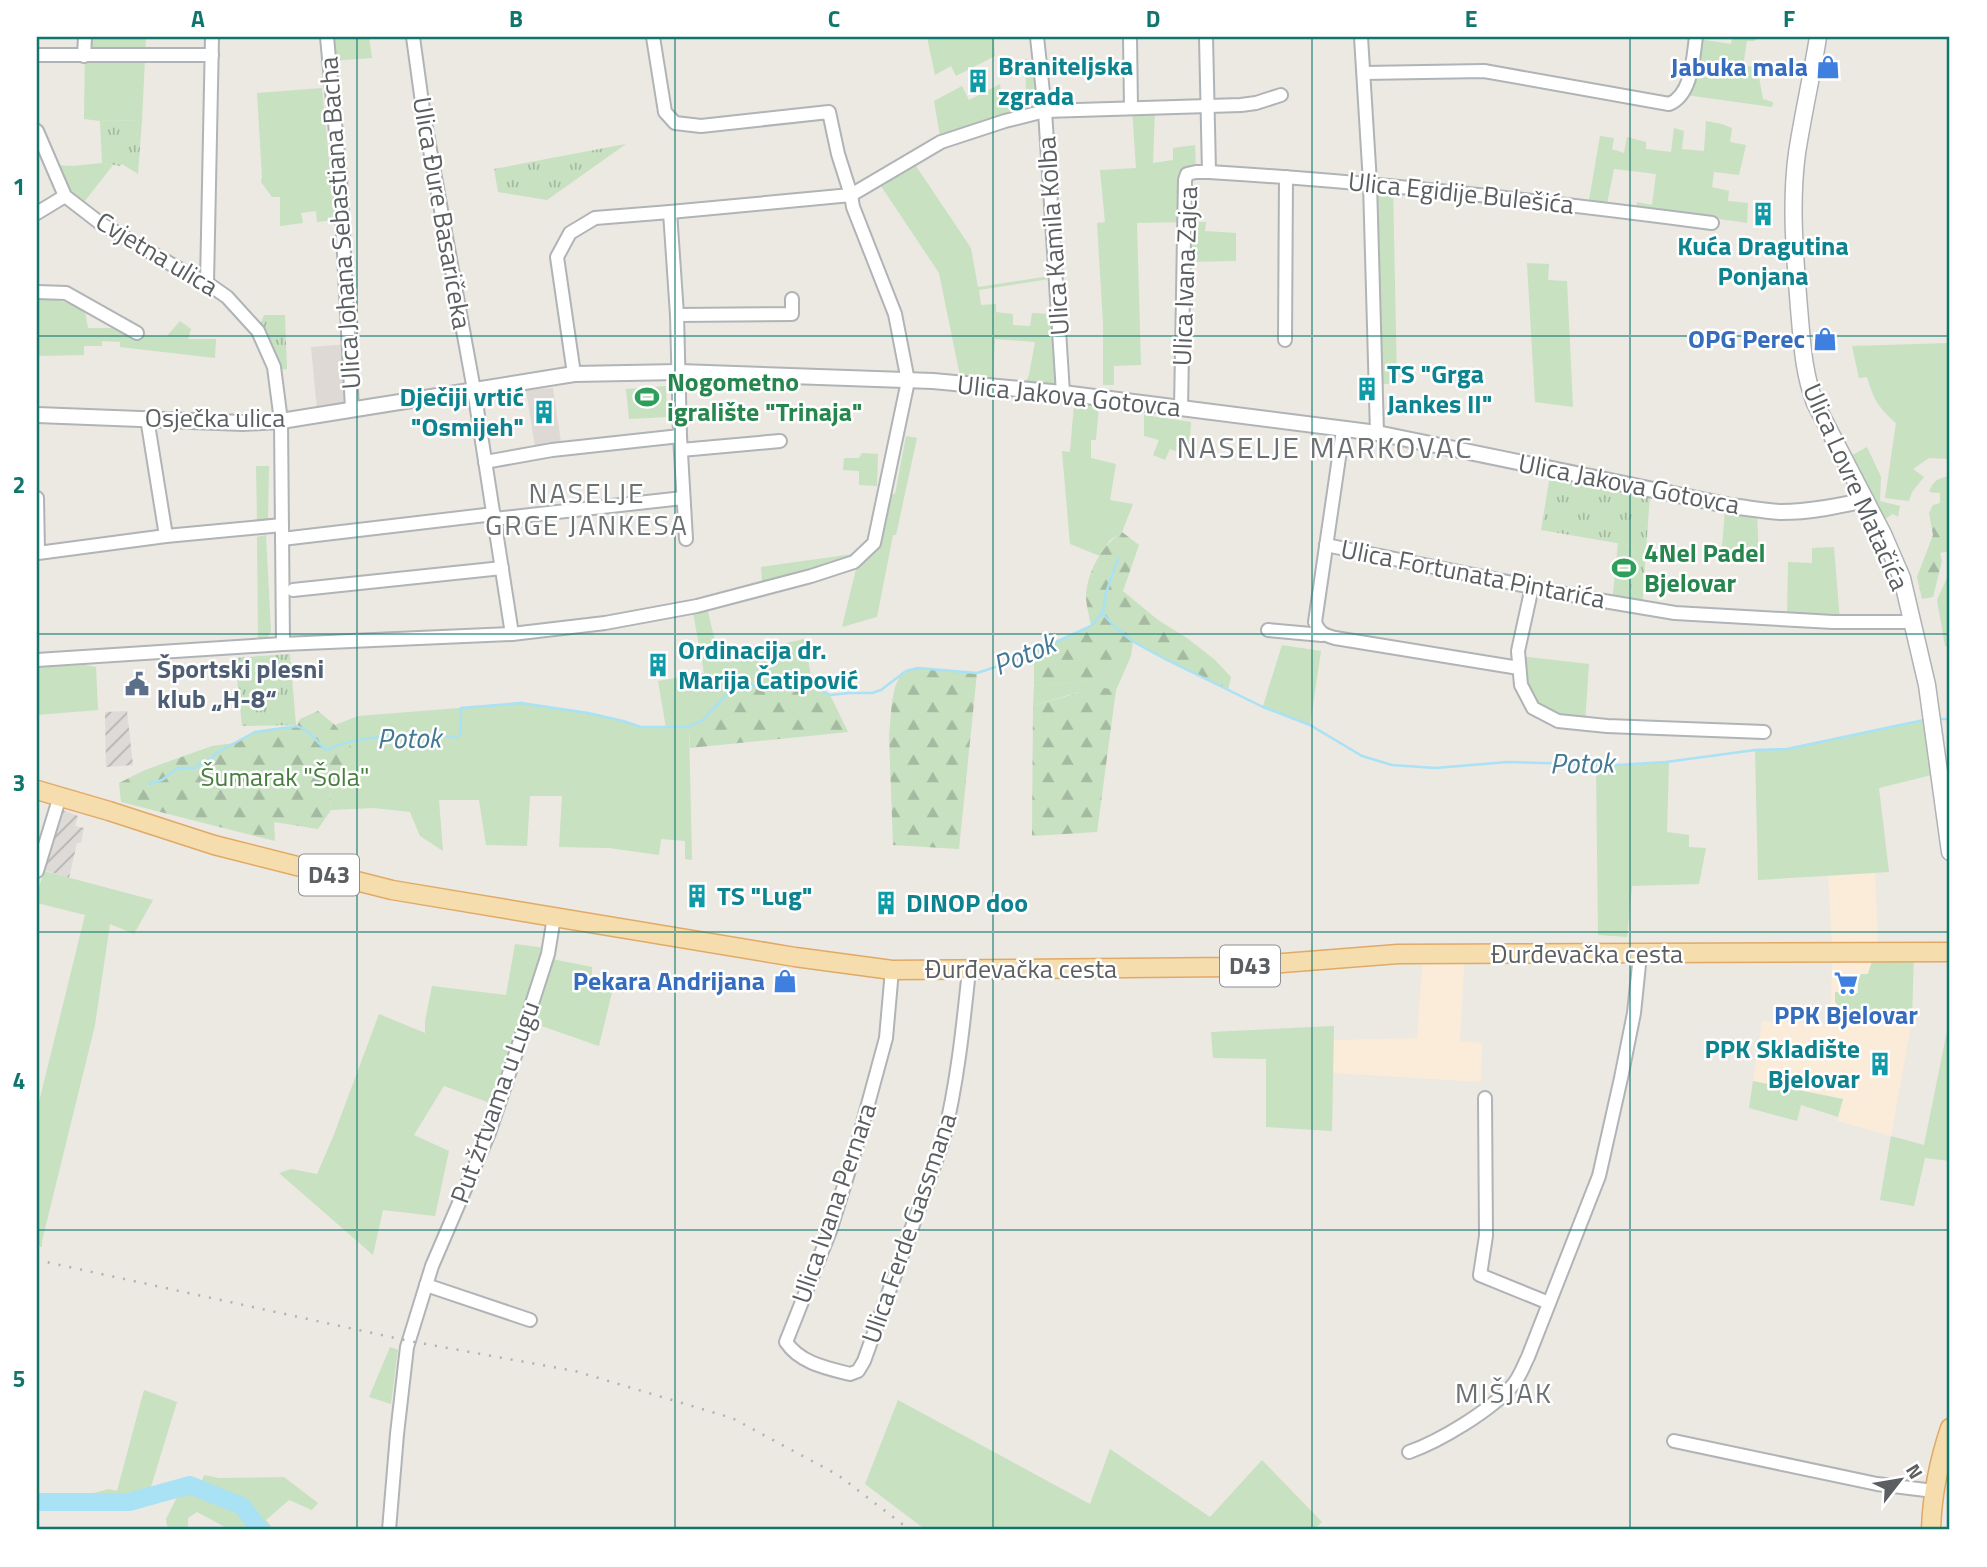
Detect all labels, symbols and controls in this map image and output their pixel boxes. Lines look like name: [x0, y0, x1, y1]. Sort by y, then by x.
text: A: [191, 1, 205, 36]
text: B: [509, 1, 523, 36]
text: C: [828, 1, 840, 36]
text: D: [1146, 1, 1160, 36]
text: E: [1465, 1, 1477, 36]
text: F: [1783, 1, 1795, 36]
place label: Braniteljska zgrada: [998, 46, 1133, 115]
place label: Jabuka mala: [1671, 47, 1808, 86]
shop icon: Jabuka mala: [1814, 53, 1842, 81]
street label: Ulica Johana Sebastiana Bacha: [308, 55, 371, 391]
building icon: Braniteljska zgrada: [964, 67, 992, 95]
street label: Ulica Đure Basaričeka: [403, 94, 482, 332]
street label: Ulica Kamila Kolba: [1026, 135, 1079, 337]
street label: Ulica Egidije Bulešića: [1346, 161, 1576, 224]
text: 1: [13, 169, 25, 204]
street label: Ulica Ivana Zajca: [1162, 185, 1207, 367]
building icon: Kuća Dragutina Ponjana: [1749, 200, 1777, 228]
street label: Cvjetna ulica: [89, 202, 226, 305]
place label: Kuća Dragutina Ponjana: [1677, 226, 1849, 295]
place label: OPG Perec: [1688, 319, 1805, 358]
shop icon: OPG Perec: [1811, 325, 1839, 353]
place label: TS "Grga Jankes II": [1387, 354, 1492, 423]
place label: Nogometno igralište "Trinaja": [667, 362, 863, 431]
street label: Ulica Jakova Gotovca: [955, 364, 1183, 427]
building icon: TS "Grga Jankes II": [1353, 375, 1381, 403]
place label: Dječiji vrtić "Osmijeh": [400, 377, 524, 446]
street label: Ulica Lovre Matačića: [1793, 377, 1920, 597]
sports icon: Nogometno igralište "Trinaja": [633, 383, 661, 411]
street label: Osječka ulica: [145, 398, 285, 437]
building icon: Dječiji vrtić "Osmijeh": [530, 398, 558, 426]
district label: NASELJE MARKOVAC: [1176, 424, 1474, 470]
street label: Ulica Jakova Gotovca: [1515, 443, 1743, 524]
text: 2: [13, 467, 25, 502]
district label: NASELJE GRGE JANKESA: [485, 471, 689, 546]
street label: Ulica Fortunata Pintarića: [1338, 529, 1609, 618]
place label: 4Nel Padel Bjelovar: [1644, 533, 1765, 602]
sports icon: 4Nel Padel Bjelovar: [1610, 554, 1638, 582]
water label: Potok: [986, 620, 1065, 686]
place label: Ordinacija dr. Marija Čatipović: [678, 630, 858, 699]
place label: Športski plesni klub „H-8“: [157, 649, 324, 718]
building icon: Ordinacija dr. Marija Čatipović: [644, 651, 672, 679]
public building icon: Športski plesni klub „H-8“: [123, 670, 151, 698]
water label: Potok: [377, 715, 445, 760]
water label: Potok: [1550, 740, 1618, 785]
park label: Šumarak "Šola": [200, 757, 370, 796]
text: 3: [13, 765, 25, 800]
road number: D43: [299, 854, 359, 896]
place label: TS "Lug": [717, 876, 812, 915]
building icon: TS "Lug": [683, 882, 711, 910]
place label: DINOP doo: [906, 883, 1028, 922]
building icon: DINOP doo: [872, 889, 900, 917]
street label: Đurđevačka cesta: [1491, 934, 1683, 973]
road number: D43: [1220, 946, 1280, 986]
street label: Đurđevačka cesta: [925, 949, 1117, 988]
place label: Pekara Andrijana: [573, 961, 765, 1000]
shop icon: Pekara Andrijana: [771, 967, 799, 995]
supermarket icon: PPK Bjelovar: [1832, 969, 1860, 997]
street label: Put žrtvama u Lugu: [440, 995, 549, 1208]
place label: PPK Bjelovar: [1774, 995, 1918, 1034]
place label: PPK Skladište Bjelovar: [1704, 1029, 1860, 1098]
building icon: PPK Skladište Bjelovar: [1866, 1050, 1894, 1078]
text: 4: [13, 1063, 25, 1098]
street label: Ulica Ivana Pernara: [781, 1097, 886, 1308]
street label: Ulica Ferde Gassmana: [851, 1108, 966, 1348]
text: 5: [13, 1361, 25, 1396]
district label: MIŠJAK: [1455, 1371, 1553, 1414]
north arrow: [1864, 1444, 1934, 1514]
text: N: [1899, 1458, 1931, 1484]

